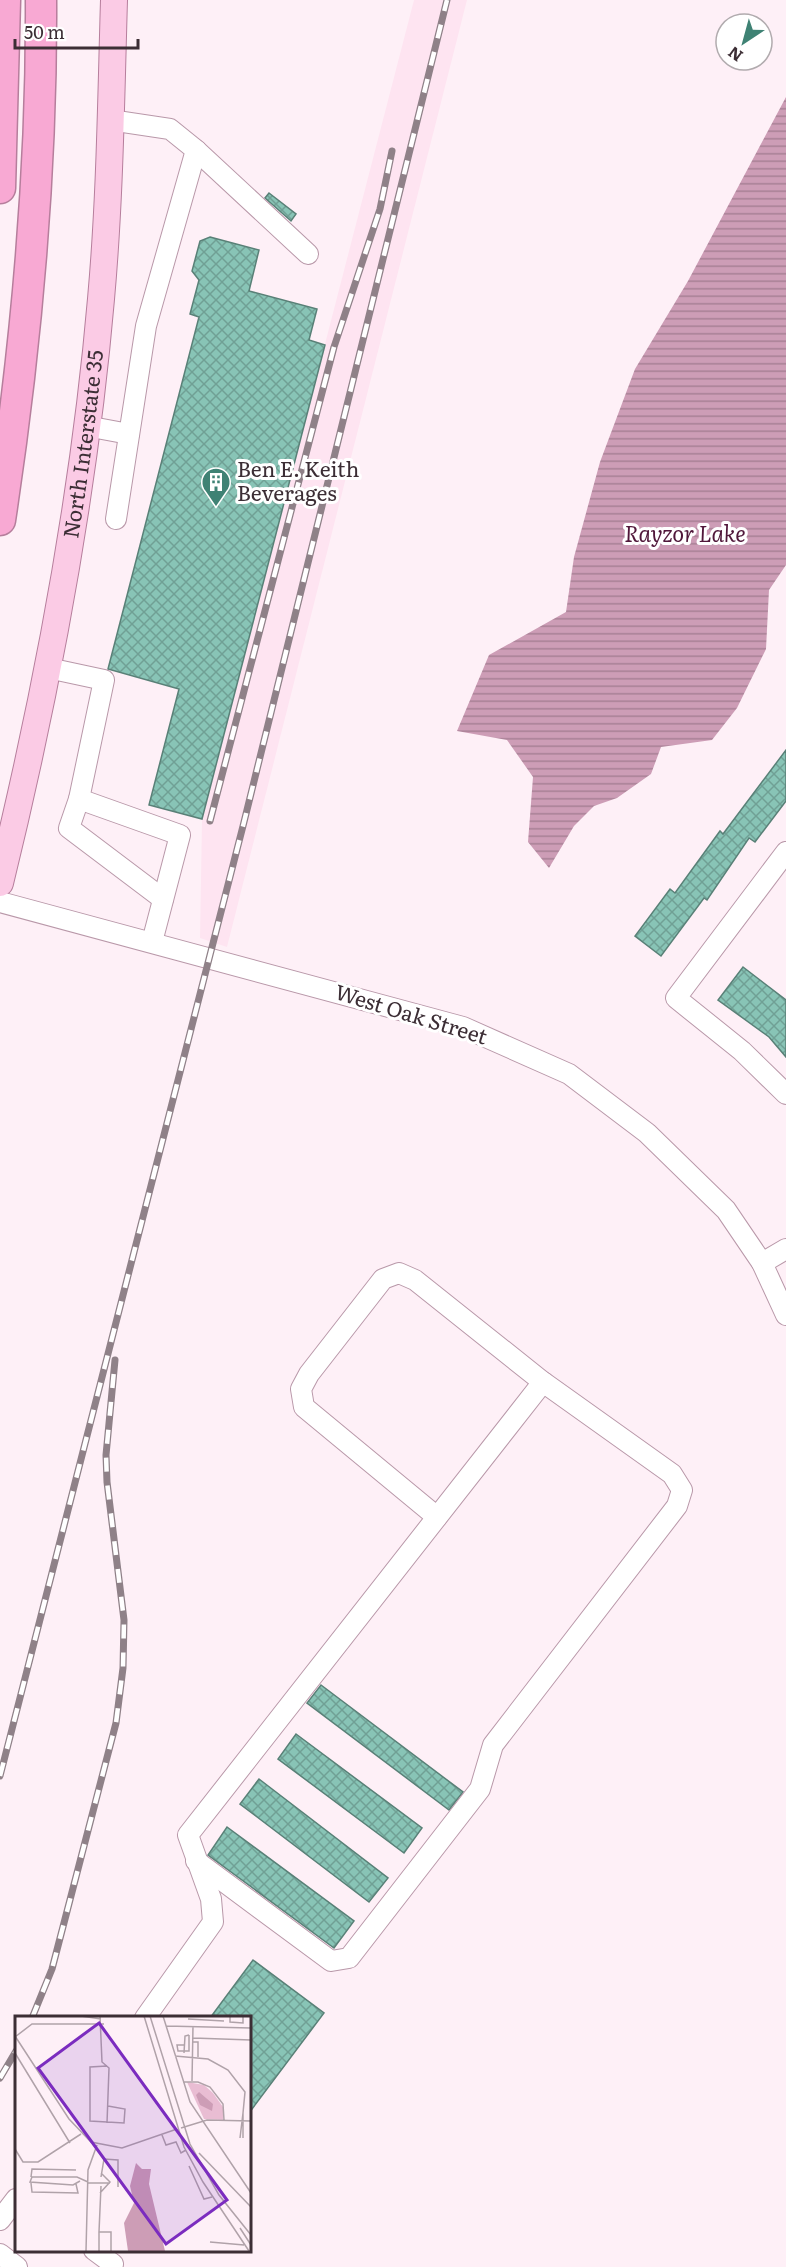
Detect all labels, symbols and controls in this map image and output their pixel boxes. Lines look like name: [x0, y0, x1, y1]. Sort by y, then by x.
scale bar: [15, 12, 138, 50]
north arrow: [714, 12, 774, 72]
text: 50 m: [24, 18, 65, 45]
text: N: [722, 41, 747, 69]
street label: North Interstate 35: [53, 348, 109, 540]
place label: Ben E. Keith Beverages: [237, 452, 359, 507]
building icon: Ben E. Keith Beverages: [200, 466, 232, 508]
water label: Rayzor Lake: [624, 516, 746, 549]
street label: West Oak Street: [332, 975, 492, 1051]
inset map: [15, 2016, 250, 2252]

